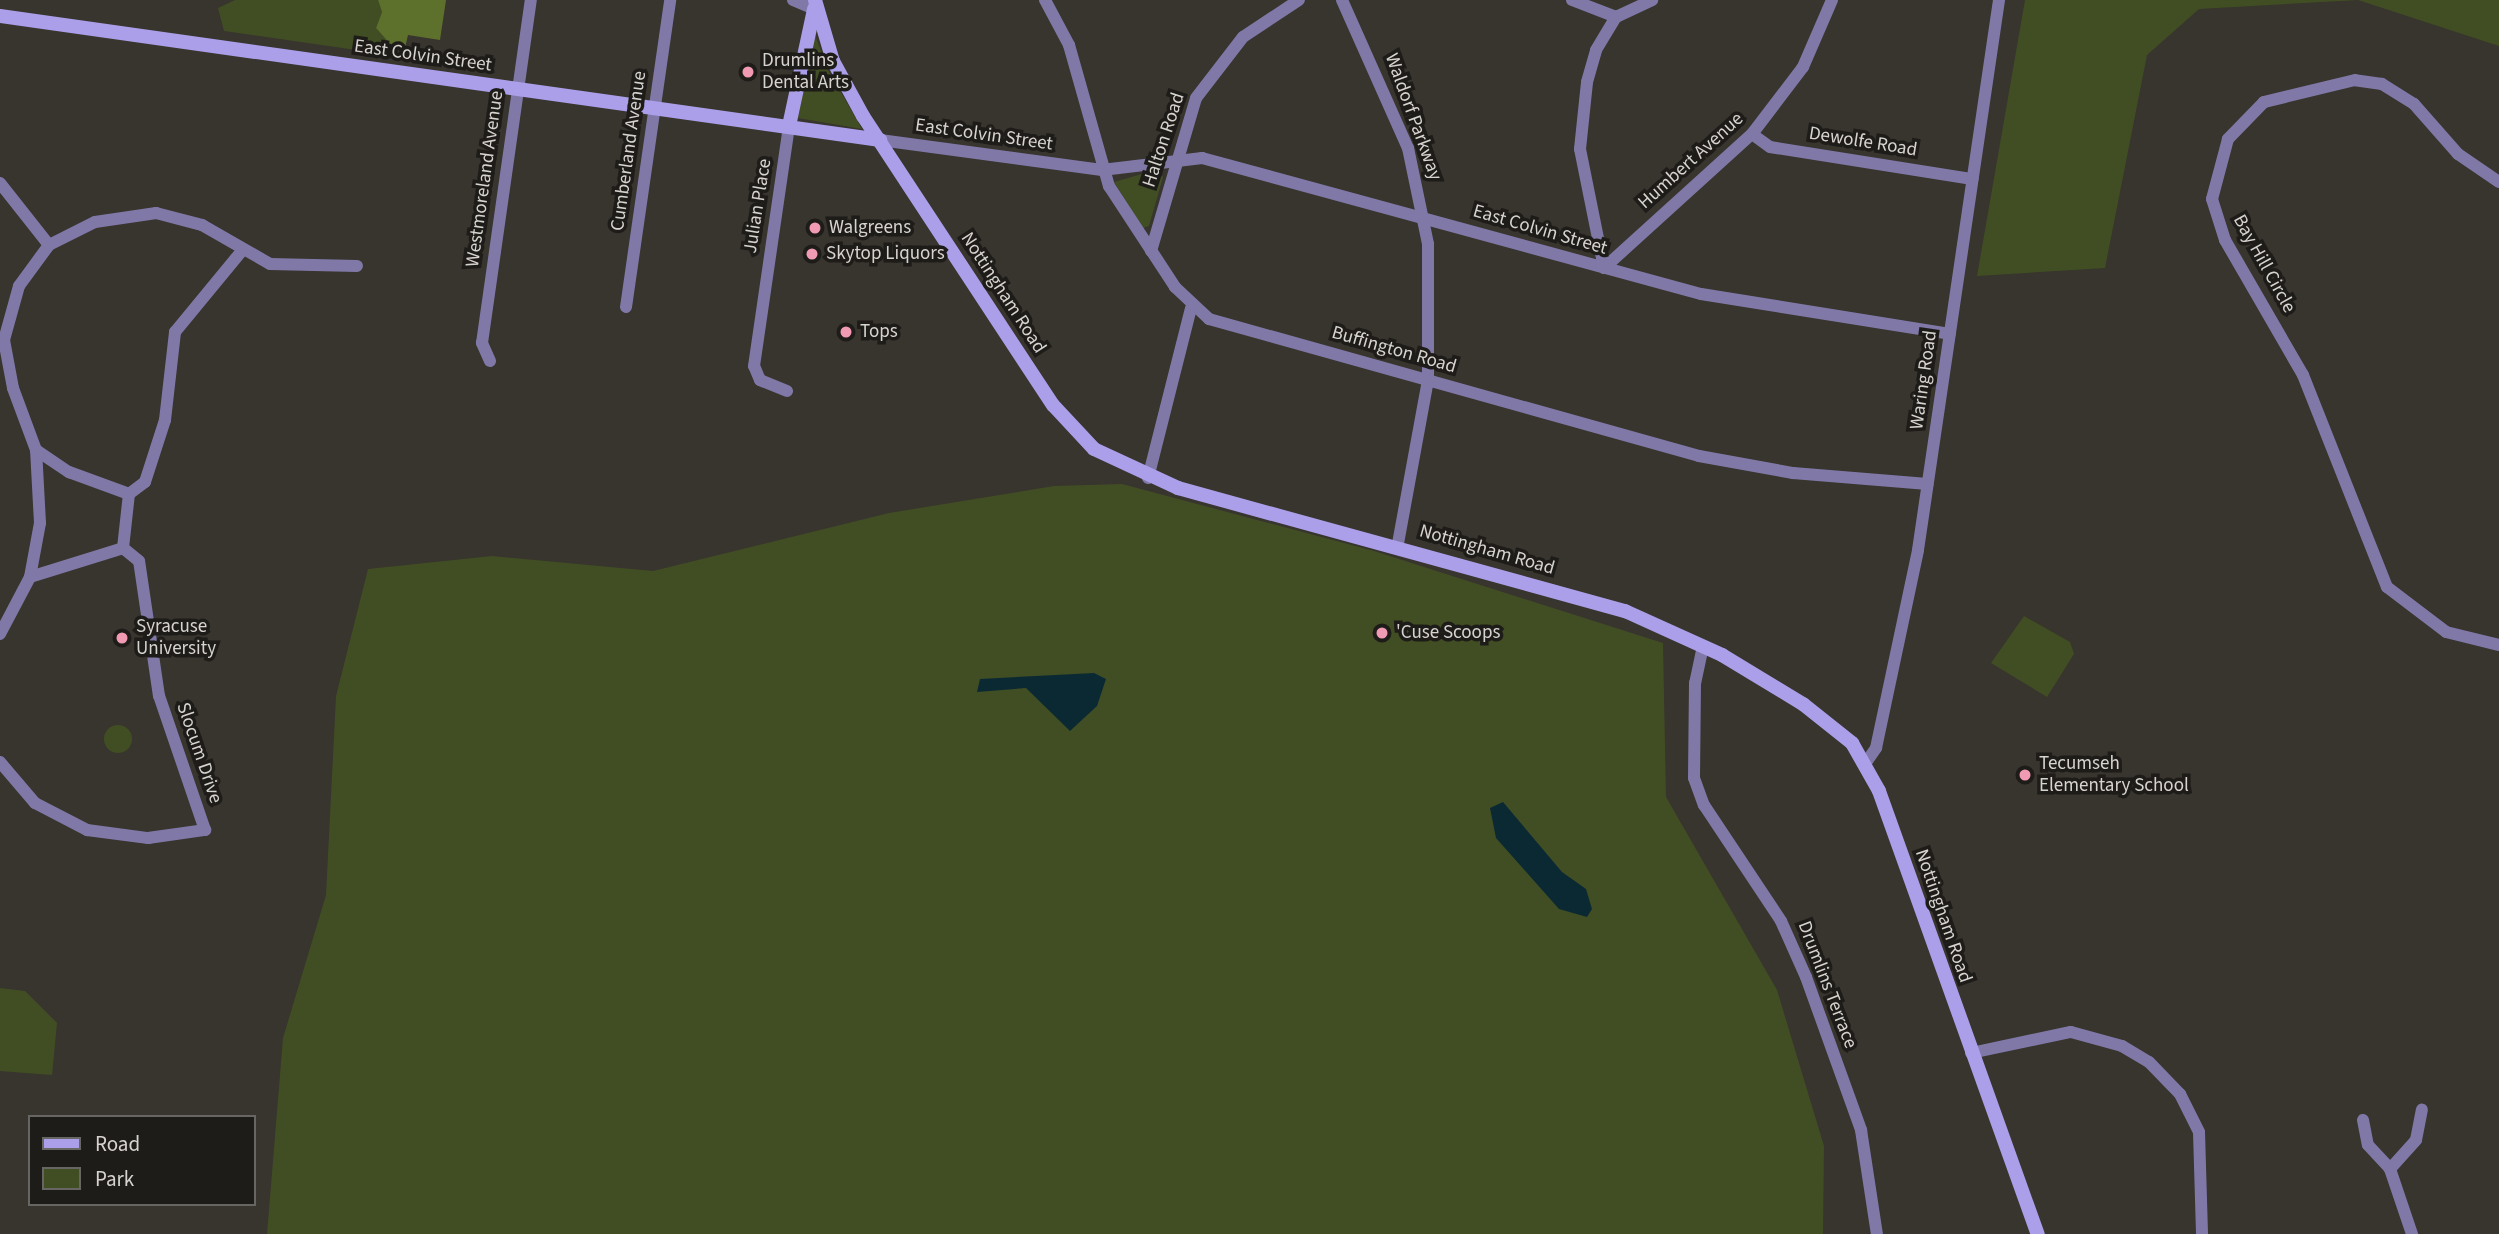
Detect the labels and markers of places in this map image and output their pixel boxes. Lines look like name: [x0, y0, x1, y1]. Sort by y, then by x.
place label: Drumlins Dental Arts: [762, 50, 849, 94]
marker: Drumlins Dental Arts: [740, 64, 756, 80]
place label: Walgreens: [829, 217, 911, 239]
marker: Walgreens: [807, 220, 823, 236]
place label: Skytop Liquors: [826, 243, 945, 265]
marker: Skytop Liquors: [804, 246, 820, 262]
place label: Tops: [860, 321, 898, 343]
marker: Tops: [838, 324, 854, 340]
place label: Syracuse University: [136, 616, 216, 660]
place label: 'Cuse Scoops: [1396, 622, 1500, 644]
marker: 'Cuse Scoops: [1374, 625, 1390, 641]
marker: Syracuse University: [114, 630, 130, 646]
place label: Tecumseh Elementary School: [2039, 753, 2189, 797]
marker: Tecumseh Elementary School: [2017, 767, 2033, 783]

